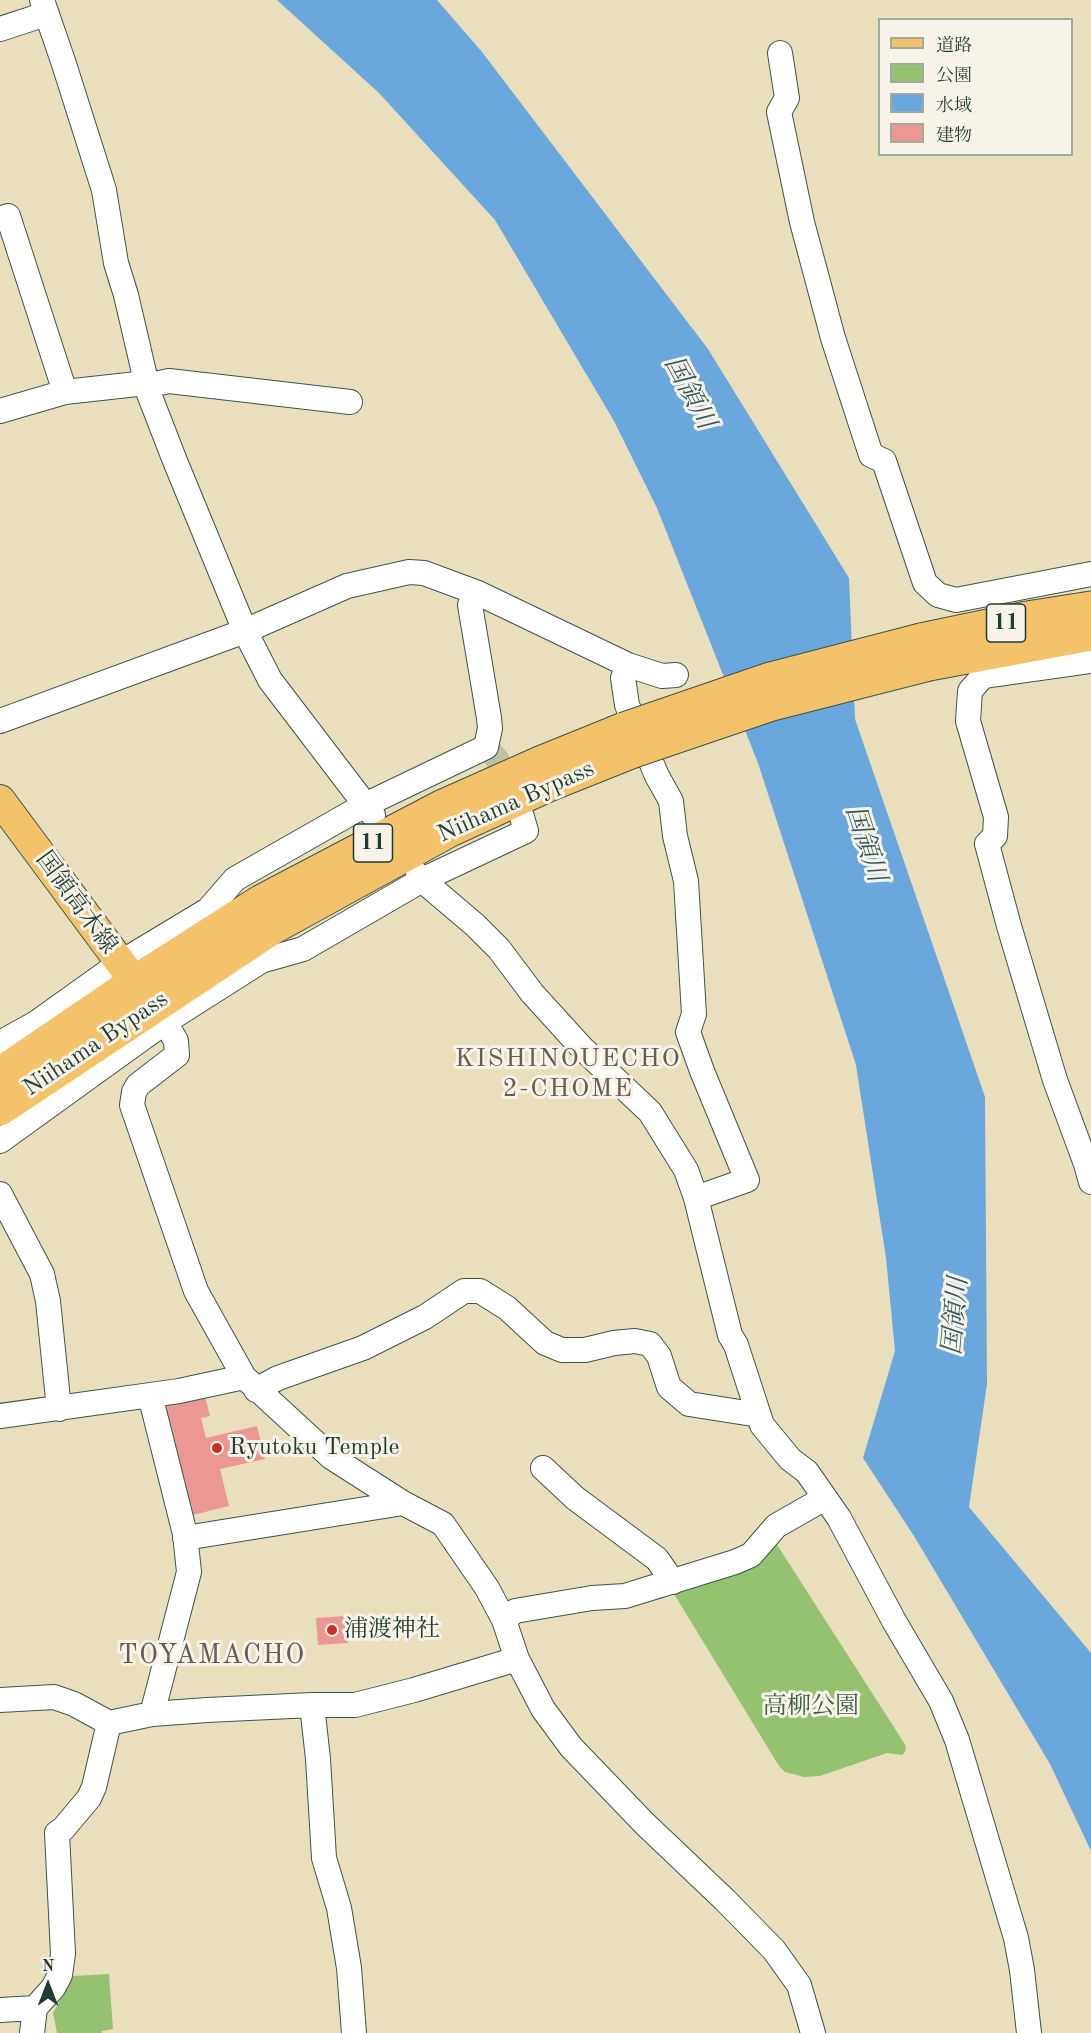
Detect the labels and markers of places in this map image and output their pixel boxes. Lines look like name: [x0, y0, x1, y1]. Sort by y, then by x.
place label: Ryutoku Temple: [229, 1434, 400, 1462]
marker: Ryutoku Temple: [210, 1441, 224, 1455]
place label: 浦渡神社: [344, 1616, 440, 1644]
marker: 浦渡神社: [325, 1623, 339, 1637]

